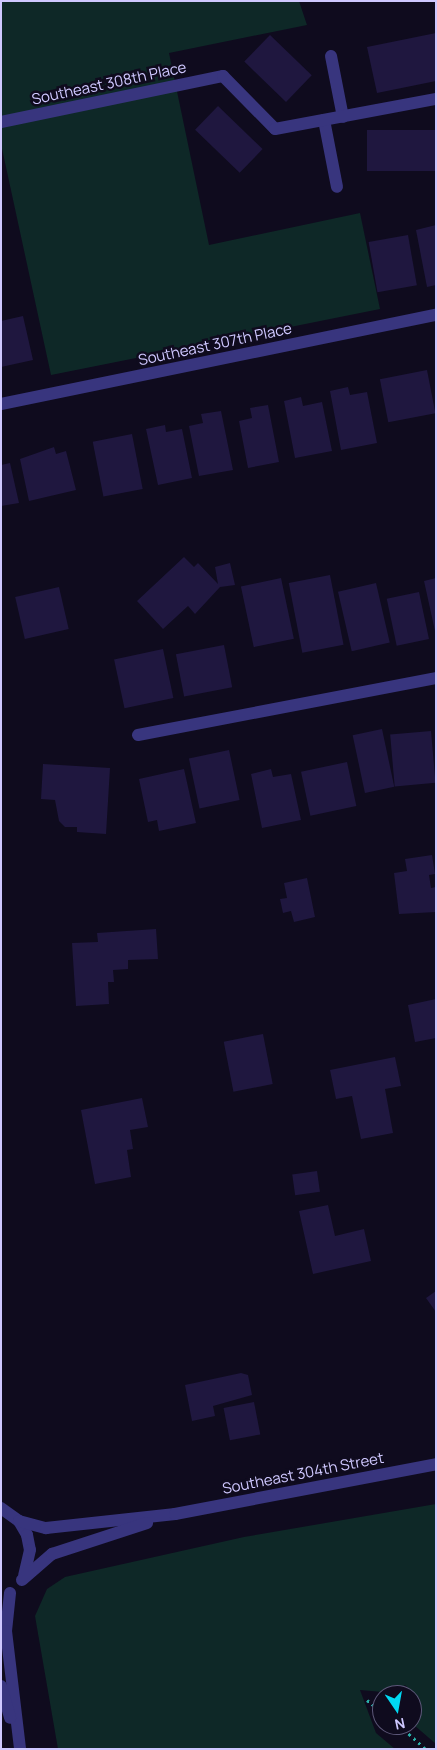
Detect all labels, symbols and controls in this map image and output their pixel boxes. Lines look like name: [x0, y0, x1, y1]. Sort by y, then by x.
street label: Southeast 308th Place: [30, 58, 188, 108]
street label: Southeast 307th Place: [137, 319, 293, 369]
street label: Southeast 304th Street: [221, 1449, 385, 1497]
north arrow: [372, 1685, 422, 1735]
text: N: [393, 1714, 407, 1735]

